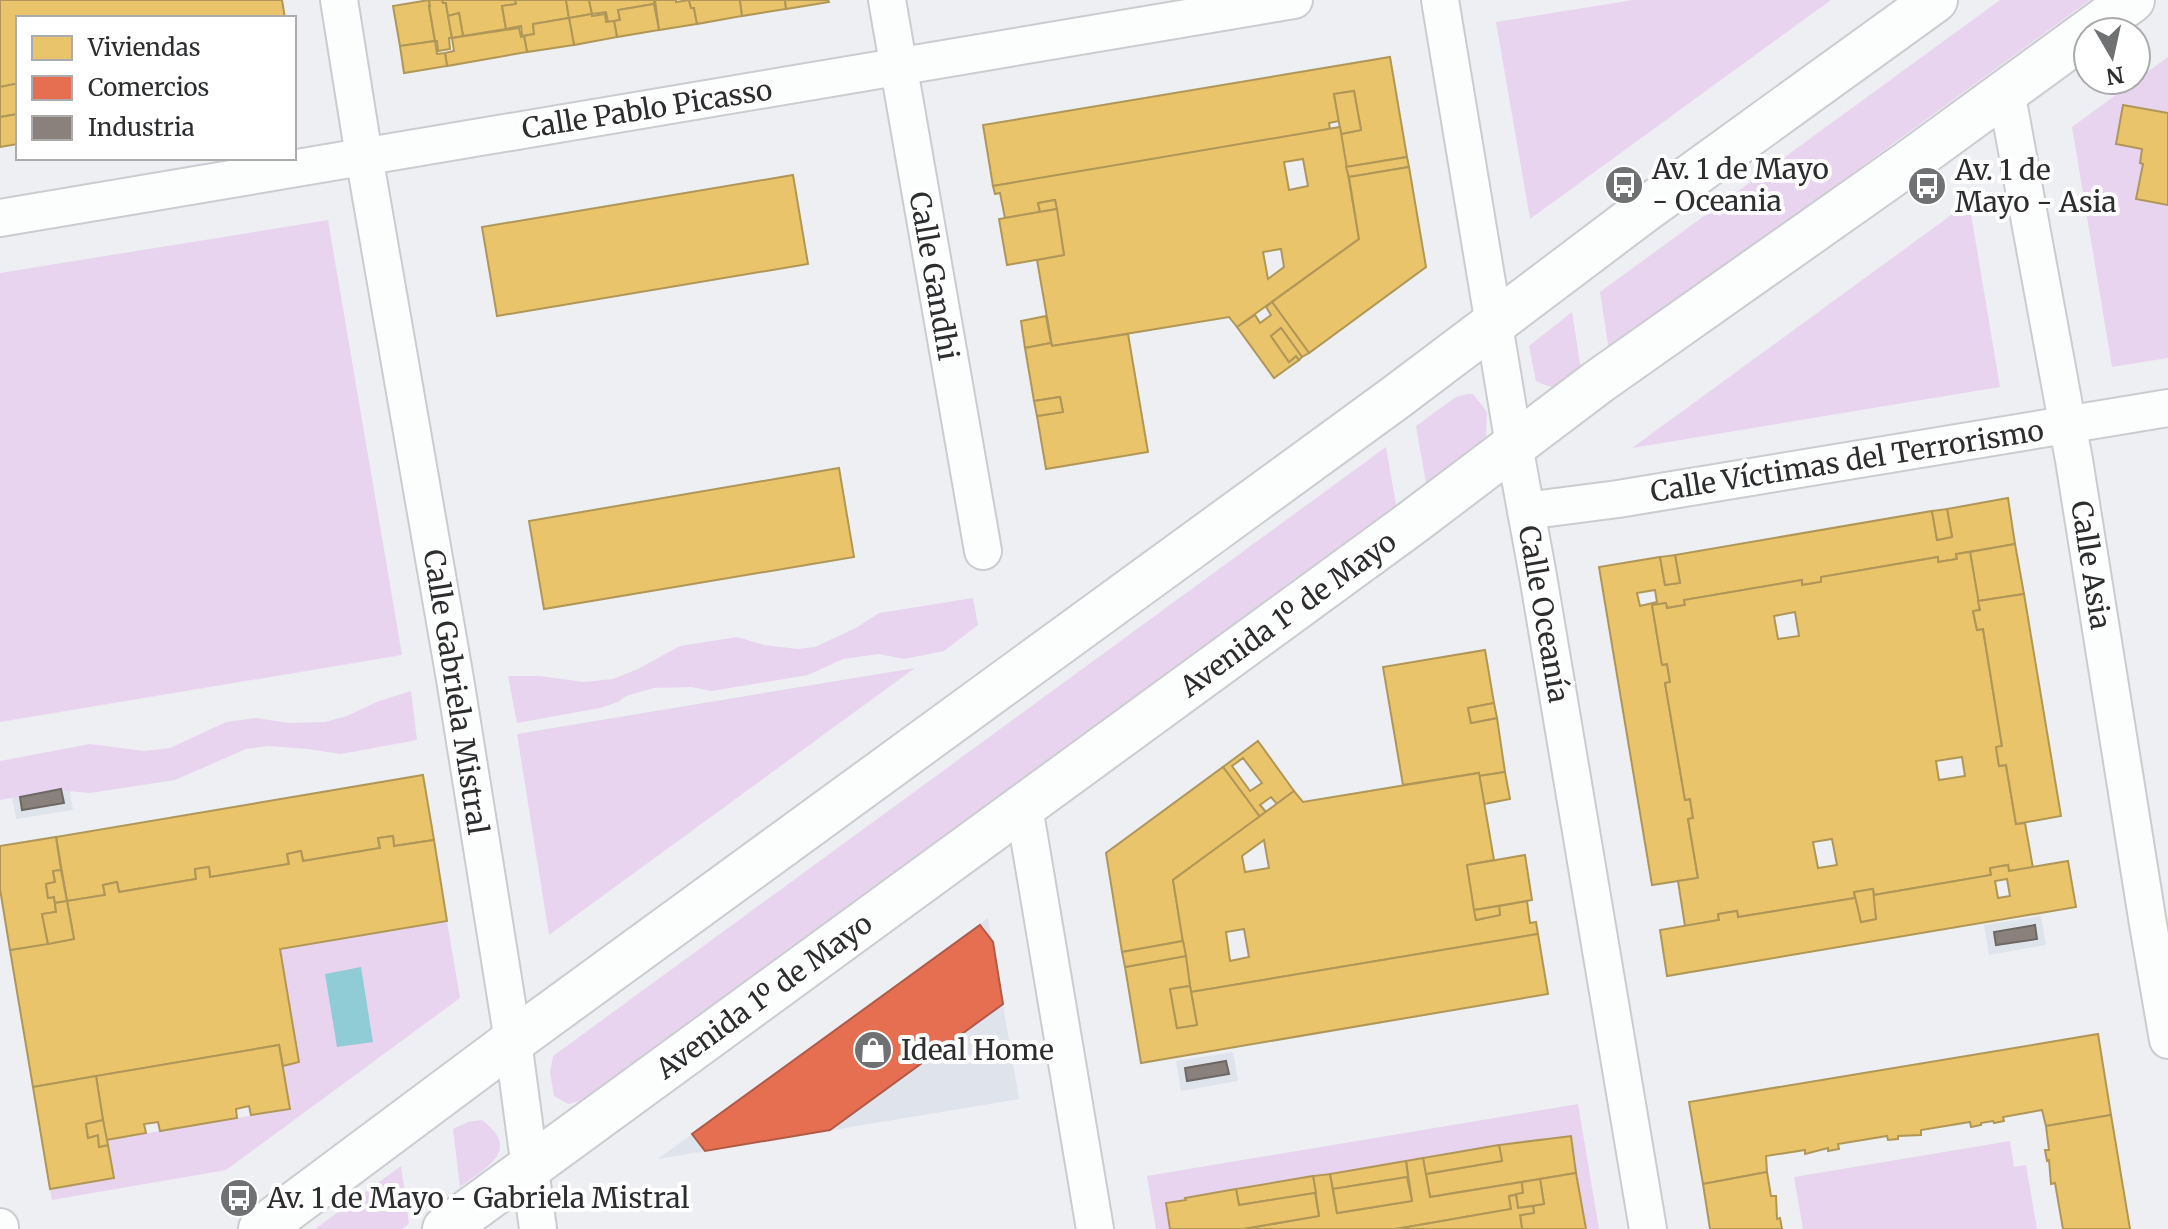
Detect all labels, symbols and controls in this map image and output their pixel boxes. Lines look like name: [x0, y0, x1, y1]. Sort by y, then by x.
legend: [16, 16, 296, 160]
north arrow: [2072, 16, 2152, 96]
text: Viviendas: [87, 32, 200, 63]
text: N: [2104, 61, 2126, 91]
street label: Calle Pablo Picasso: [519, 71, 775, 147]
text: Comercios: [88, 72, 209, 103]
text: Industria: [88, 112, 195, 143]
place label: Av. 1 de Mayo - Oceania: [1651, 151, 1829, 219]
place label: Av. 1 de Mayo - Asia: [1954, 152, 2116, 220]
bus stop icon: Av. 1 de Mayo - Oceania: [1603, 164, 1645, 206]
bus stop icon: Av. 1 de Mayo - Asia: [1906, 165, 1948, 207]
street label: Calle Gandhi: [901, 189, 967, 363]
street label: Calle Víctimas del Terrorismo: [1648, 412, 2046, 510]
street label: Calle Asia: [2063, 498, 2119, 632]
street label: Avenida 1º de Mayo: [1172, 523, 1403, 705]
street label: Calle Oceanía: [1511, 523, 1577, 705]
street label: Calle Gabriela Mistral: [416, 547, 496, 838]
street label: Avenida 1º de Mayo: [648, 905, 879, 1087]
shop icon: Ideal Home: [852, 1029, 894, 1071]
place label: Ideal Home: [901, 1032, 1054, 1068]
bus stop icon: Av. 1 de Mayo - Gabriela Mistral: [218, 1177, 260, 1219]
place label: Av. 1 de Mayo - Gabriela Mistral: [266, 1180, 690, 1216]

